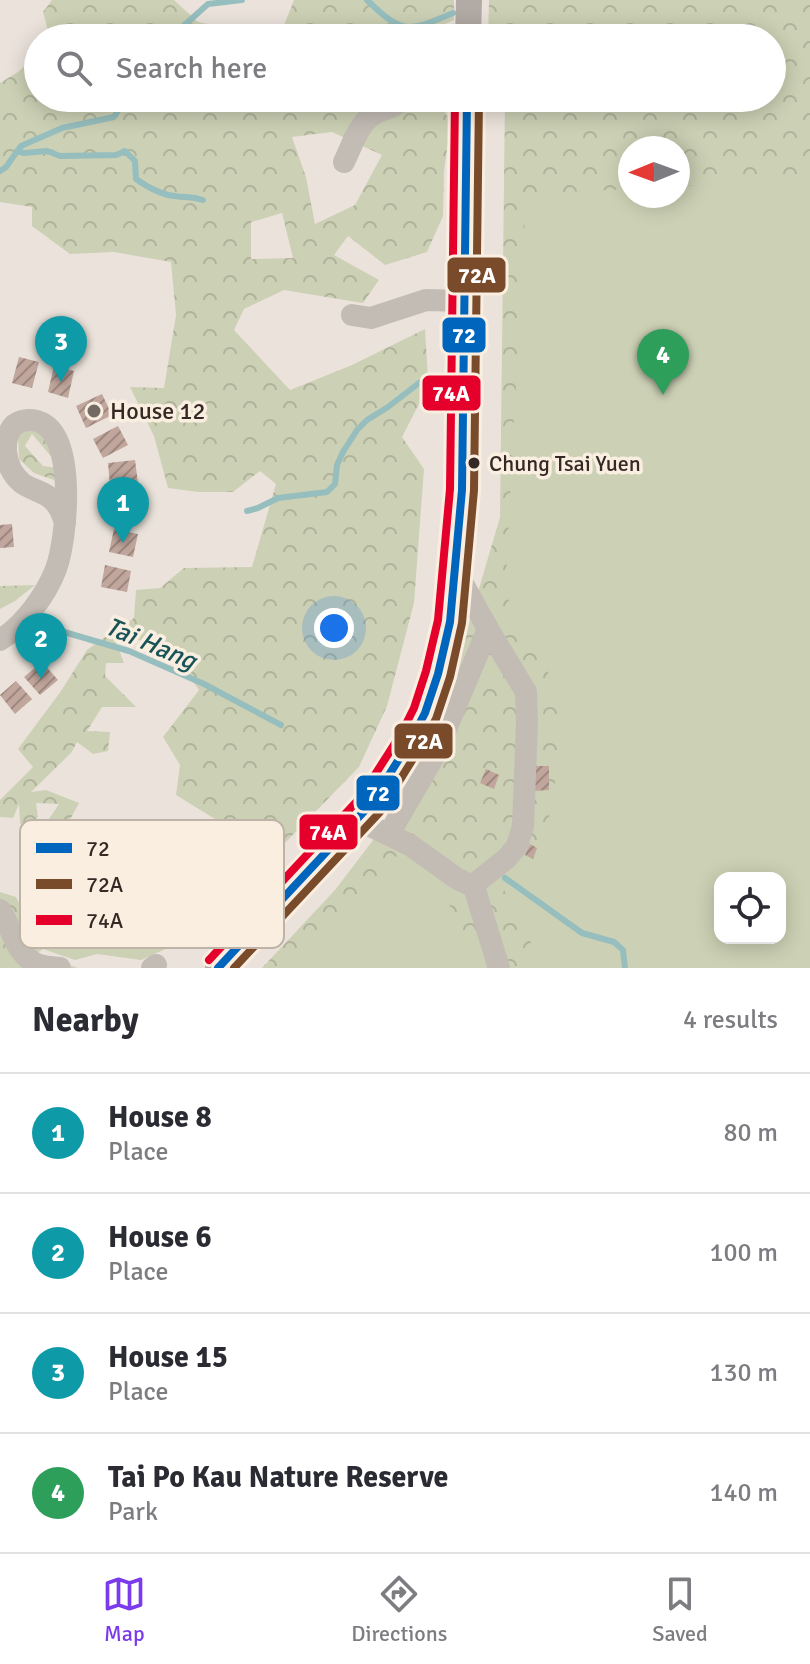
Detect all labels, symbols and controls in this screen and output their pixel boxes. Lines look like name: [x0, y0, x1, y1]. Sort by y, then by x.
search box: [24, 24, 786, 112]
icon: search: [52, 46, 96, 90]
text: Search here: [116, 50, 267, 87]
north arrow: [618, 136, 690, 208]
line badge: 72A: [446, 256, 507, 294]
text: 72A: [458, 262, 496, 289]
pin: 3: [35, 316, 87, 382]
line badge: 72: [441, 316, 487, 354]
text: 72: [452, 322, 476, 349]
pin: 4: [637, 329, 689, 395]
line badge: 74A: [421, 374, 482, 412]
text: 74A: [432, 380, 470, 407]
place label: House 12: [110, 396, 206, 426]
marker: House 12: [85, 402, 103, 420]
place label: Chung Tsai Yuen: [489, 450, 641, 477]
marker: Chung Tsai Yuen: [466, 455, 482, 471]
pin: 1: [97, 477, 149, 543]
your location: [314, 608, 354, 648]
water label: Tai Hang: [100, 611, 203, 678]
pin: 2: [15, 613, 67, 679]
line badge: 72A: [393, 722, 454, 760]
text: 72A: [405, 728, 443, 755]
line badge: 72: [355, 774, 401, 812]
text: 72: [366, 780, 390, 807]
line badge: 74A: [298, 813, 359, 851]
text: 74A: [309, 819, 347, 846]
legend: [20, 820, 284, 948]
text: 72: [86, 835, 110, 862]
text: 72A: [86, 871, 124, 898]
map controls: [714, 872, 786, 944]
button: locate: [714, 872, 786, 944]
text: 74A: [86, 907, 124, 934]
text: Nearby: [32, 999, 139, 1041]
text: 4 results: [683, 1004, 778, 1036]
text: House 8: [108, 1099, 212, 1136]
text: 1: [51, 1117, 65, 1149]
text: 80 m: [723, 1117, 778, 1149]
text: Place: [108, 1136, 169, 1168]
text: House 6: [108, 1219, 212, 1256]
text: 2: [51, 1237, 65, 1269]
text: 100 m: [709, 1237, 778, 1269]
text: Place: [108, 1256, 169, 1288]
text: House 15: [108, 1339, 228, 1376]
text: 3: [51, 1357, 65, 1389]
text: 130 m: [709, 1357, 778, 1389]
text: Place: [108, 1376, 169, 1408]
text: Tai Po Kau Nature Reserve: [108, 1459, 448, 1496]
text: 4: [51, 1477, 65, 1509]
text: 140 m: [709, 1477, 778, 1509]
text: Park: [108, 1496, 158, 1528]
tab: Map: [102, 1572, 146, 1647]
tab: Directions: [351, 1572, 447, 1647]
tab: Saved: [652, 1572, 708, 1647]

